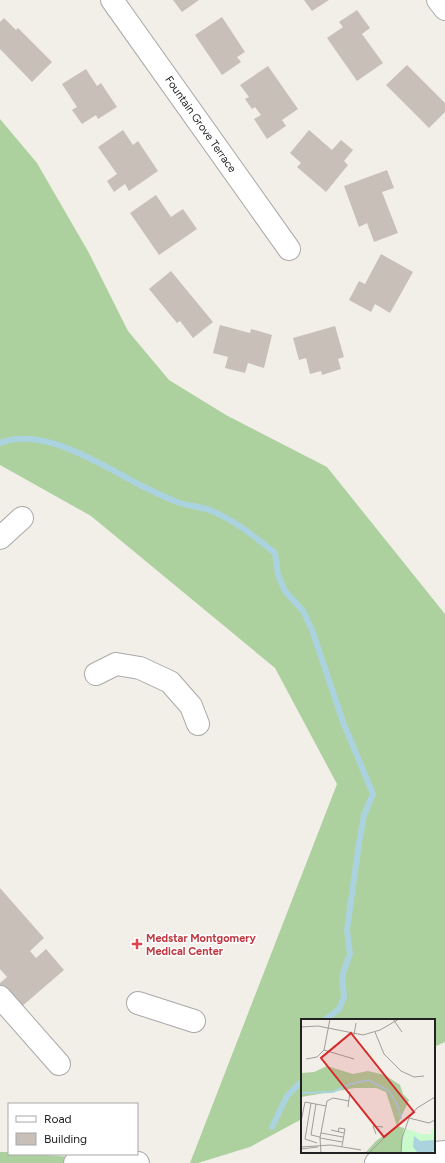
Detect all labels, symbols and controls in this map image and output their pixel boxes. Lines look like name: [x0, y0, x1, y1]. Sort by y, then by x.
street label: Fountain Grove Terrace: [162, 74, 239, 175]
place label: Medstar Montgomery Medical Center: [146, 932, 256, 958]
marker: Medstar Montgomery Medical Center: [131, 938, 143, 950]
inset map: [301, 1019, 435, 1153]
legend: [8, 1103, 138, 1155]
text: Road: [44, 1112, 72, 1126]
text: Building: [44, 1132, 87, 1146]

